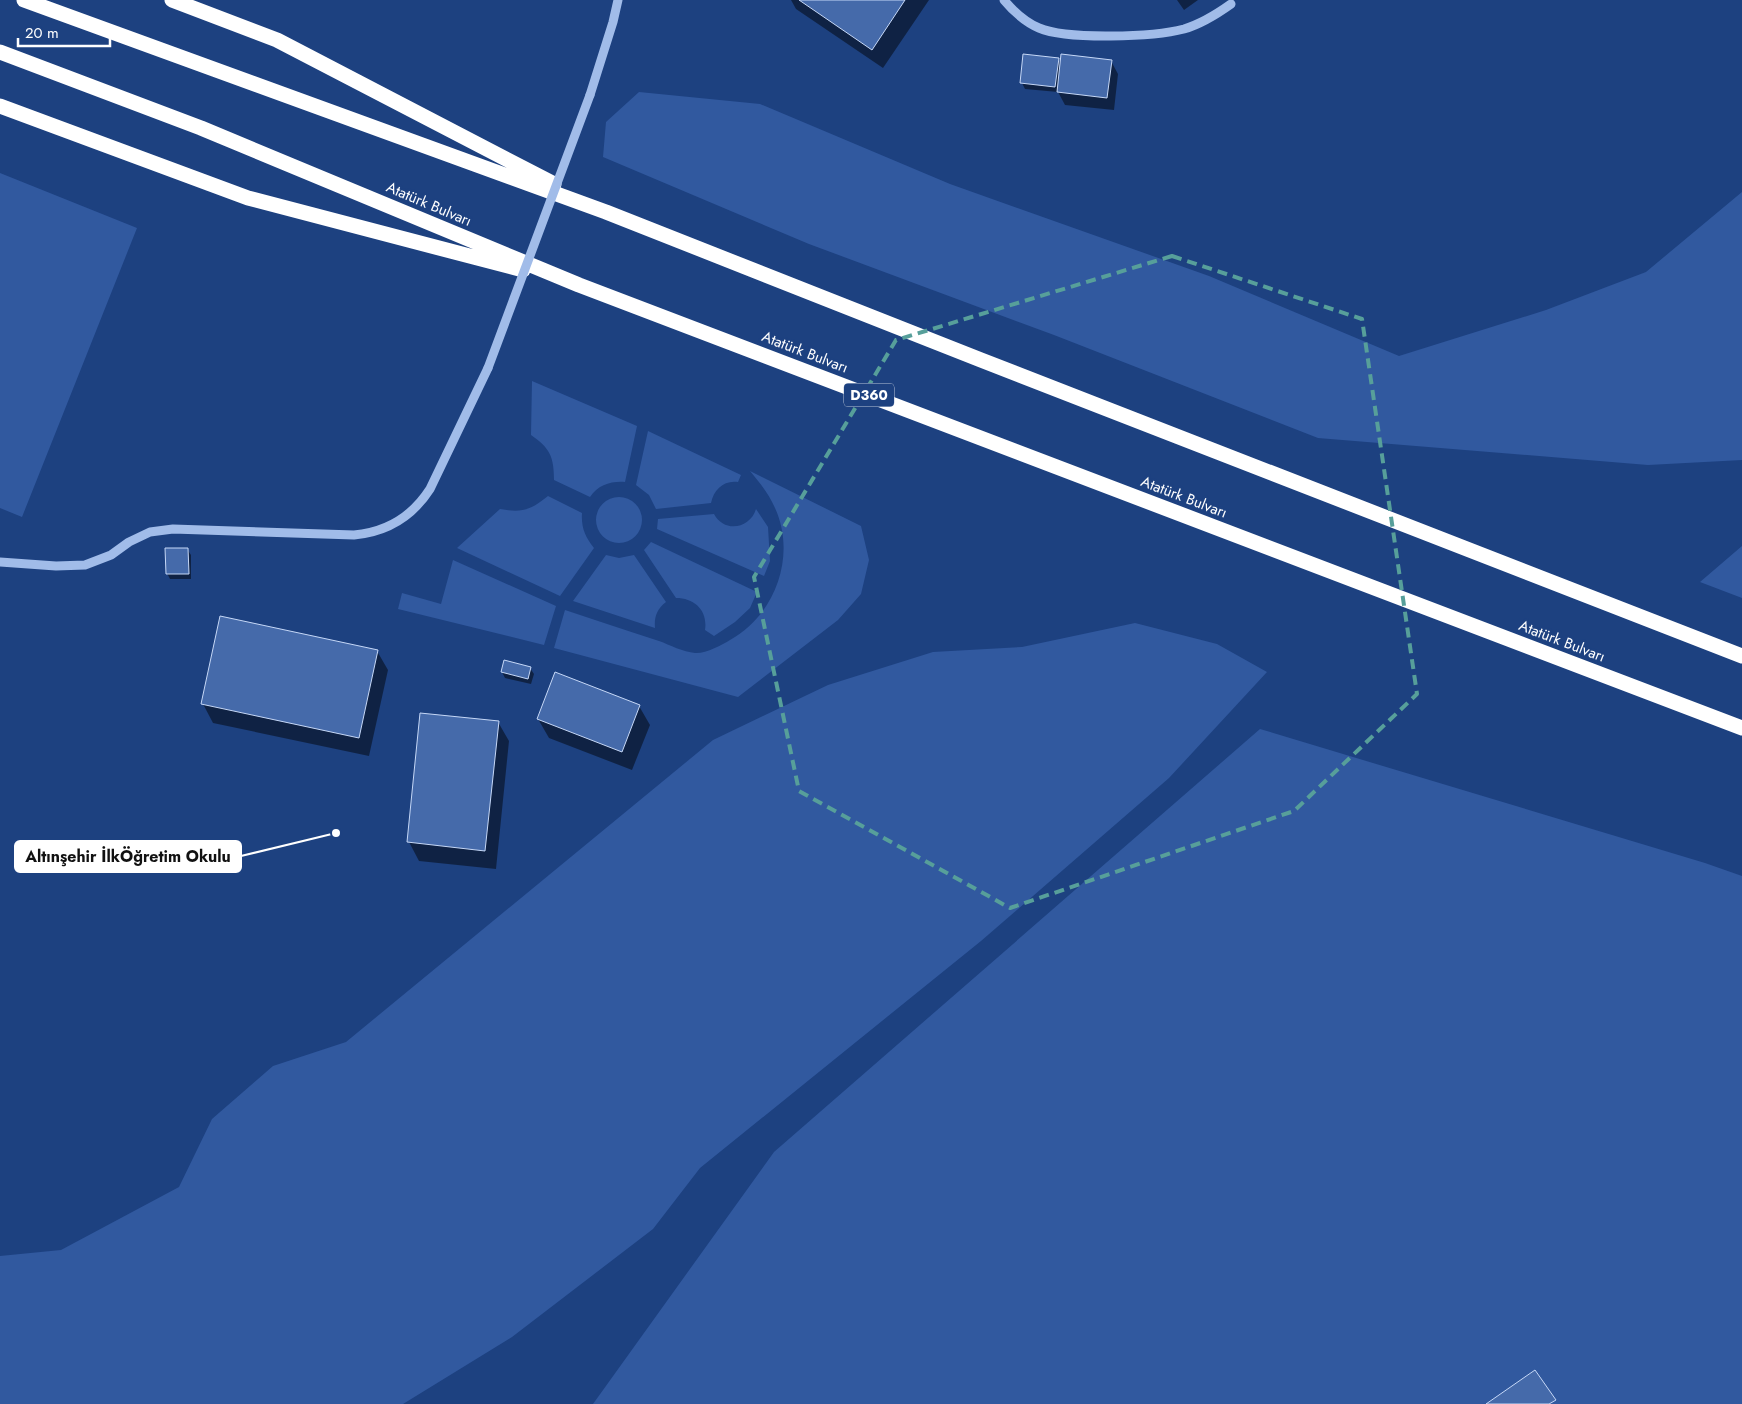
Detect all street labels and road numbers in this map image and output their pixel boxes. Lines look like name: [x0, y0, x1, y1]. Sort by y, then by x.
street label: Atatürk Bulvarı: [383, 176, 475, 232]
street label: Atatürk Bulvarı: [759, 325, 851, 379]
road number: D360: [844, 384, 894, 406]
street label: Atatürk Bulvarı: [1138, 470, 1230, 524]
street label: Atatürk Bulvarı: [1516, 614, 1608, 668]

